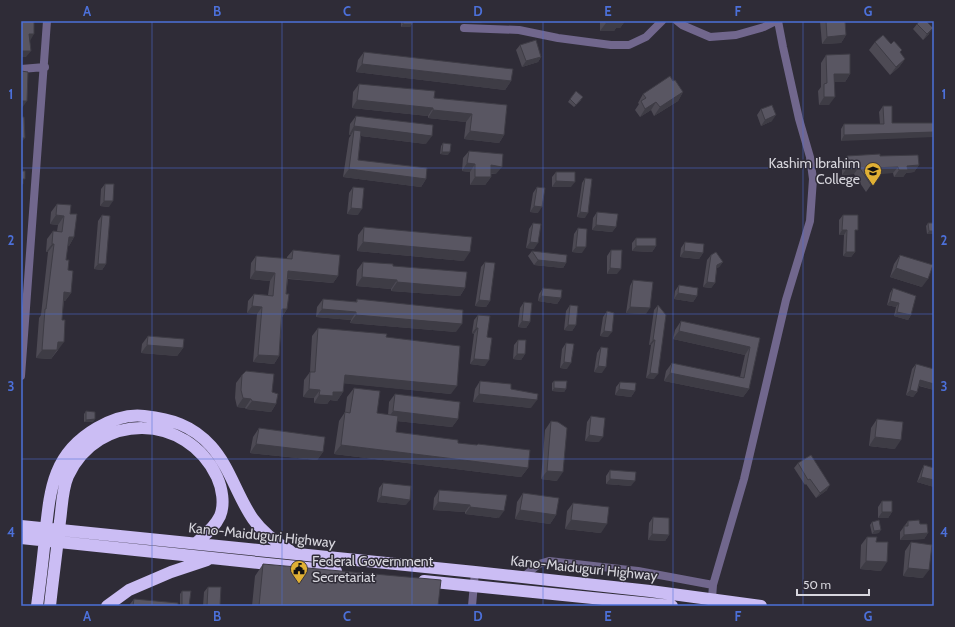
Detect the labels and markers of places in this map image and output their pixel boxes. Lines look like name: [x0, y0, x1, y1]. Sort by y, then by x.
place label: Kashim Ibrahim College: [768, 154, 860, 188]
school or university icon: Kashim Ibrahim College: [863, 161, 883, 186]
place label: Federal Government Secretariat: [312, 552, 434, 586]
public building icon: Federal Government Secretariat: [289, 559, 309, 584]

